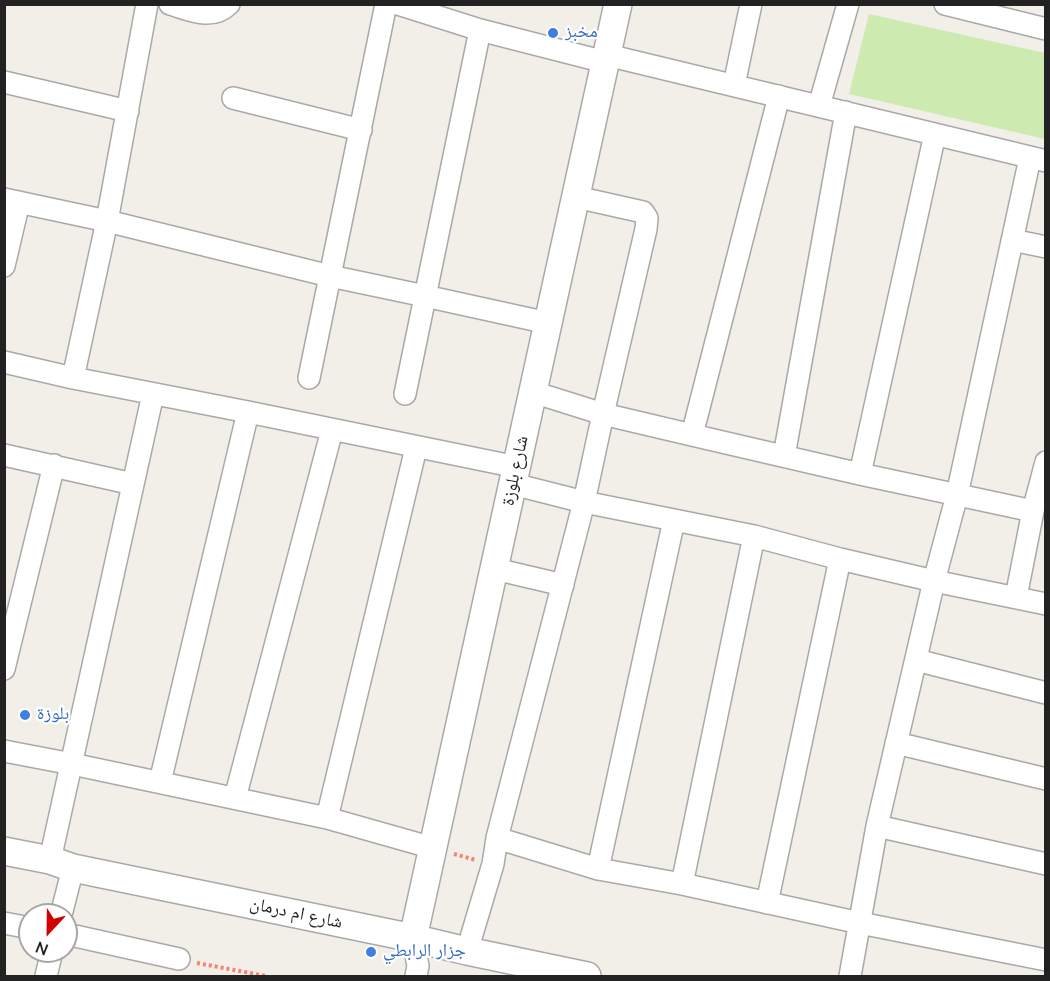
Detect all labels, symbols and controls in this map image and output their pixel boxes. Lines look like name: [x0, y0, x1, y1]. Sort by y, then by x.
place label: مخبز: [565, 22, 598, 44]
marker: مخبز: [546, 26, 560, 40]
street label: شارع بلوزة: [498, 434, 534, 508]
place label: بلوزة: [37, 704, 69, 726]
marker: بلوزة: [18, 708, 32, 722]
street label: شارع ام درمان: [248, 894, 344, 934]
north arrow: [18, 903, 78, 963]
text: N: [32, 935, 52, 960]
place label: جزار الرابطي: [383, 941, 466, 963]
marker: جزار الرابطي: [364, 945, 378, 959]

